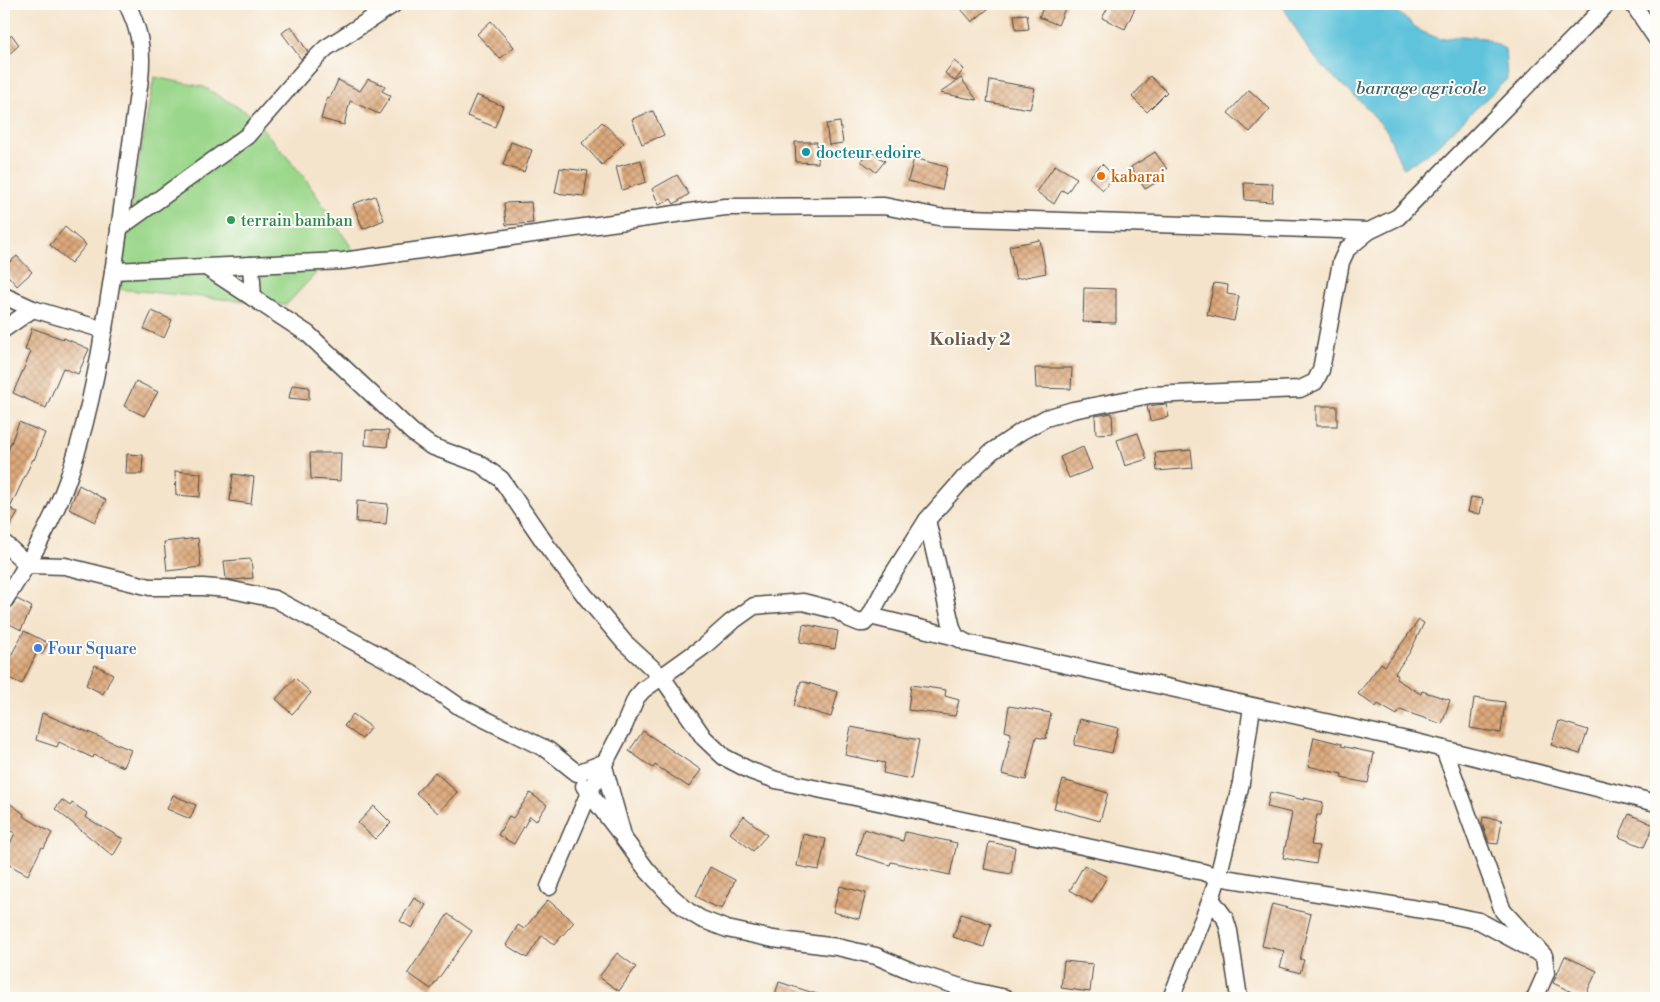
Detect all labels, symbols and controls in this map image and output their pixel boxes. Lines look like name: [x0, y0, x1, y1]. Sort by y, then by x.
water label: barrage agricole: [1356, 77, 1487, 100]
place label: docteur edoire: [816, 143, 921, 163]
marker: docteur edoire: [800, 146, 812, 158]
place label: kabarai: [1111, 167, 1165, 187]
marker: kabarai: [1095, 170, 1107, 182]
place label: terrain bamban: [241, 211, 353, 231]
marker: terrain bamban: [225, 214, 237, 226]
district label: Koliady 2: [930, 328, 1010, 351]
place label: Four Square: [48, 639, 137, 659]
marker: Four Square: [32, 642, 44, 654]

